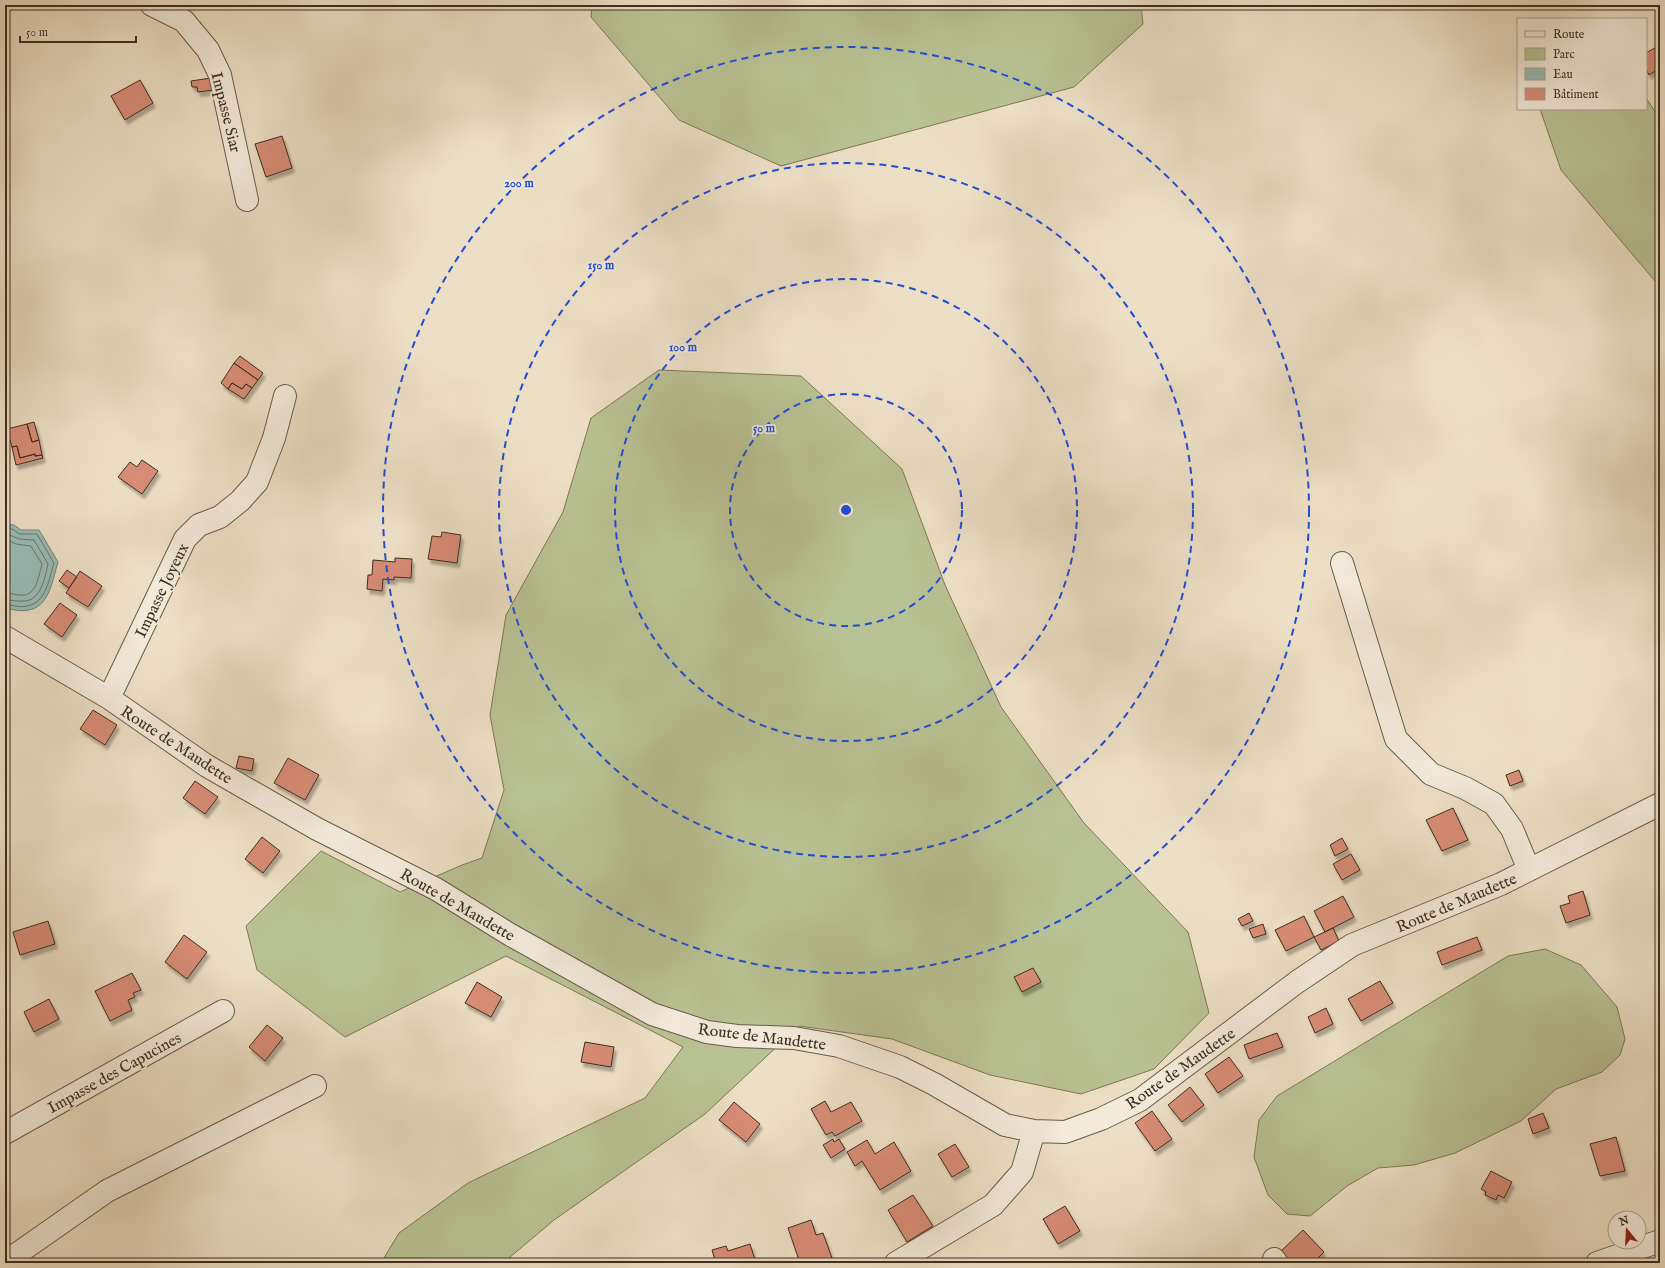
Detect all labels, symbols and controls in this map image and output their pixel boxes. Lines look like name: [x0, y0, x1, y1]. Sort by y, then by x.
scale bar: [20, 18, 136, 44]
legend: [1517, 18, 1647, 110]
text: 50 m: [26, 25, 48, 40]
text: Route: [1553, 27, 1585, 42]
text: Parc: [1553, 47, 1575, 62]
text: Eau: [1553, 67, 1573, 82]
street label: Impasse Siar: [205, 70, 245, 155]
text: Bâtiment: [1553, 87, 1599, 102]
text: 200 m: [504, 176, 534, 191]
text: 150 m: [588, 258, 615, 273]
text: 100 m: [669, 340, 698, 355]
text: 50 m: [753, 421, 776, 436]
centre of rings: [839, 503, 853, 517]
street label: Impasse Joyeux: [131, 540, 194, 641]
street label: Route de Maudette: [116, 702, 235, 789]
street label: Route de Maudette: [396, 865, 518, 947]
street label: Route de Maudette: [1393, 869, 1520, 938]
street label: Route de Maudette: [696, 1020, 827, 1056]
street label: Route de Maudette: [1123, 1024, 1240, 1115]
street label: Impasse des Capucines: [45, 1029, 186, 1119]
north arrow: [1607, 1210, 1647, 1250]
text: N: [1617, 1213, 1631, 1230]

